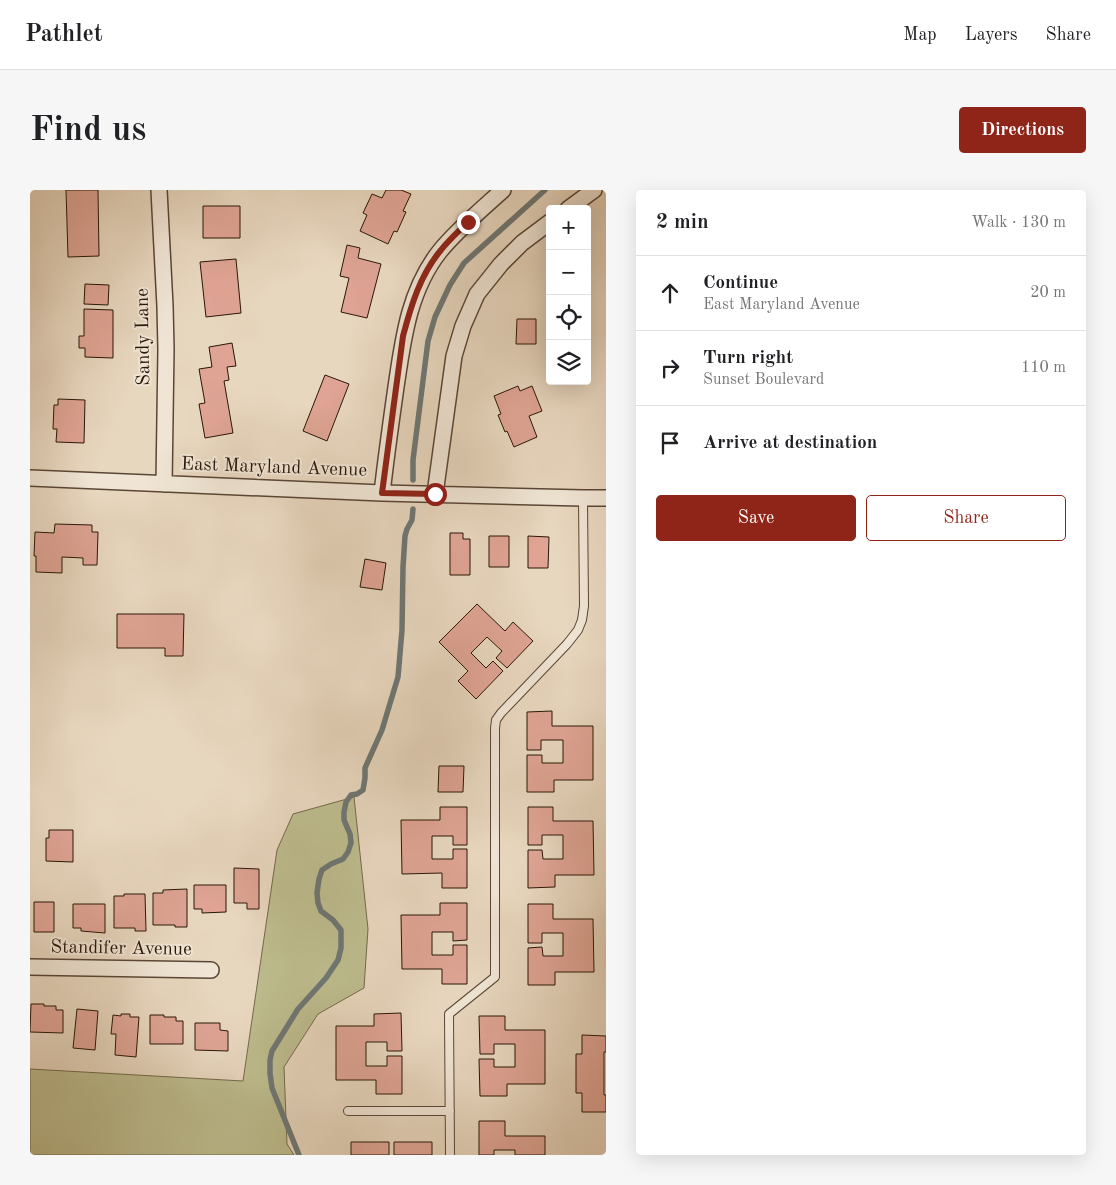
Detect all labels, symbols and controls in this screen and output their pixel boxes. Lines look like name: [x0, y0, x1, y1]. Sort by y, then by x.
text: Pathlet: [25, 23, 103, 47]
text: Map: [903, 26, 937, 44]
text: Layers: [965, 26, 1017, 44]
text: Share: [1045, 26, 1091, 44]
button: Directions: [959, 107, 1086, 153]
text: Find us: [30, 113, 146, 148]
map controls: [546, 205, 591, 385]
button: +: [546, 205, 591, 250]
route end: [457, 211, 480, 234]
text: 2 min: [656, 212, 709, 233]
text: Walk · 130 m: [971, 215, 1066, 231]
button: −: [546, 250, 591, 295]
text: Continue: [703, 274, 778, 293]
icon: ahead: [656, 279, 684, 307]
text: 20 m: [1030, 285, 1066, 301]
street label: Sandy Lane: [134, 288, 154, 386]
button: locate: [546, 295, 591, 340]
text: East Maryland Avenue: [703, 297, 860, 313]
button: layers: [546, 340, 591, 385]
text: Turn right: [703, 349, 793, 368]
icon: right: [656, 354, 684, 382]
text: 110 m: [1021, 360, 1066, 376]
text: Sunset Boulevard: [703, 372, 824, 388]
icon: arrive: [656, 429, 684, 457]
text: Arrive at destination: [703, 434, 877, 453]
street label: East Maryland Avenue: [181, 455, 367, 481]
route start: [424, 483, 447, 506]
button: Save: [656, 495, 856, 541]
button: Share: [866, 495, 1066, 541]
street label: Standifer Avenue: [50, 938, 192, 960]

